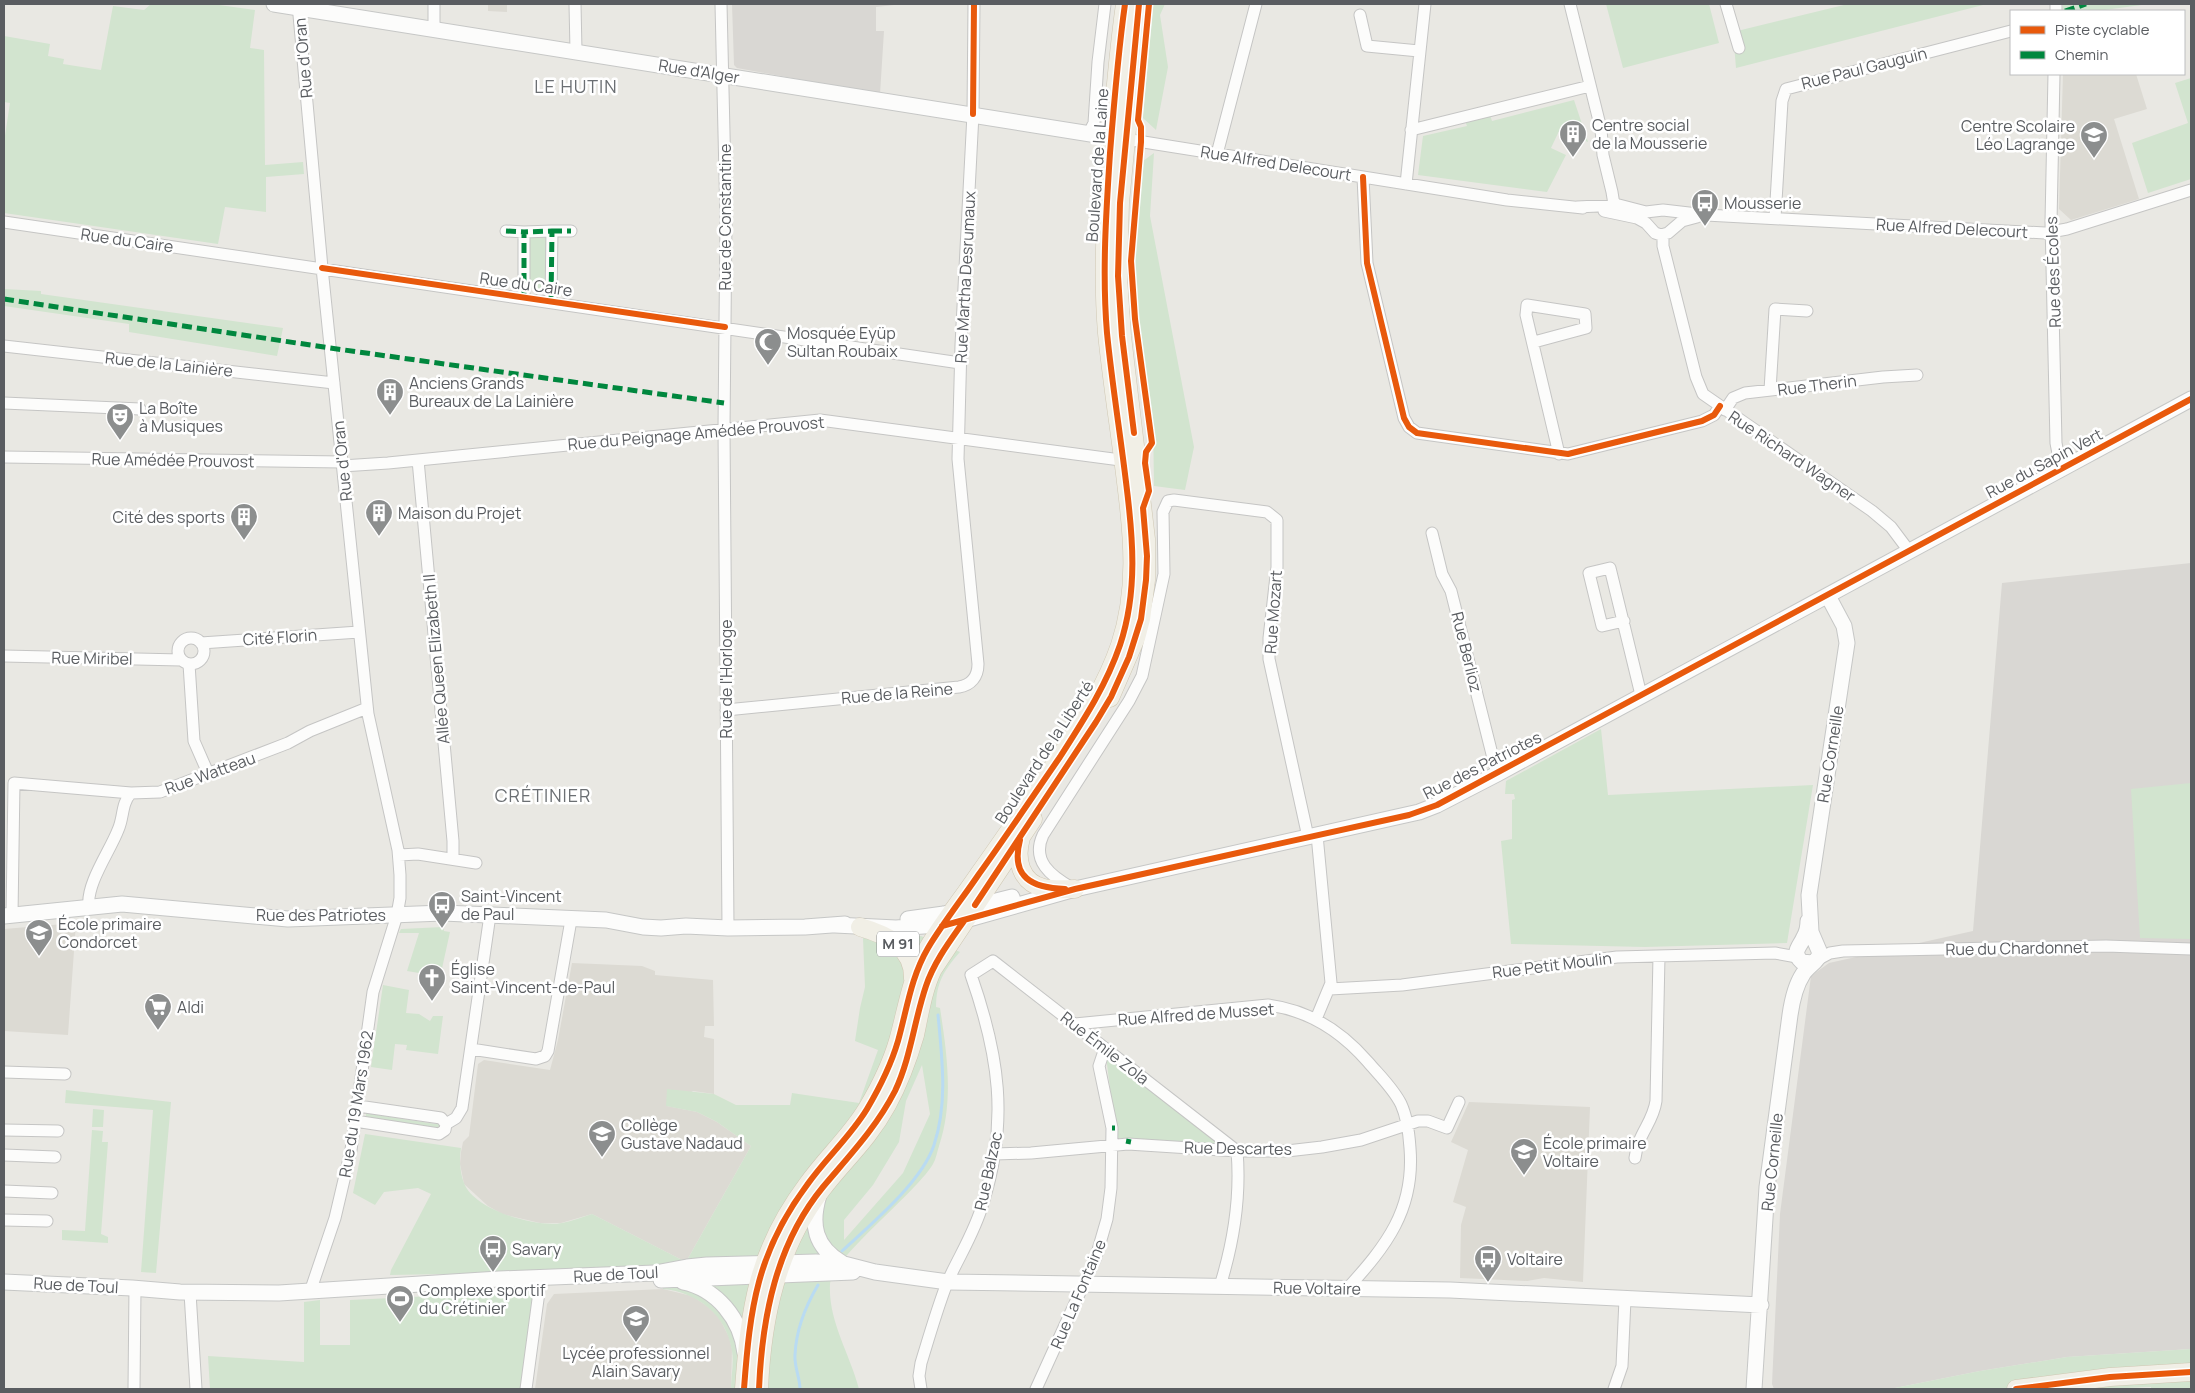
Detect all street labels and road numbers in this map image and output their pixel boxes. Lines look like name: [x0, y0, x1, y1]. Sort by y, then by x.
street label: Rue d'Oran: [289, 17, 317, 99]
street label: Rue Paul Gauguin: [1799, 42, 1929, 94]
street label: Rue d'Alger: [657, 54, 741, 88]
street label: Boulevard de la Laine: [1081, 88, 1113, 242]
street label: Rue Alfred Delecourt: [1199, 140, 1353, 186]
street label: Rue de Constantine: [714, 144, 736, 290]
street label: Rue Martha Desrumaux: [950, 190, 981, 364]
street label: Rue Alfred Delecourt: [1875, 213, 2029, 243]
street label: Rue des Écoles: [2040, 216, 2066, 328]
street label: Rue du Caire: [79, 223, 175, 257]
street label: Rue du Caire: [478, 267, 574, 301]
street label: Rue de la Lainière: [104, 346, 234, 382]
street label: Rue Therin: [1776, 369, 1858, 401]
street label: Rue Richard Wagner: [1724, 405, 1860, 507]
street label: Rue du Peignage Amédée Prouvost: [567, 411, 825, 455]
street label: Rue d'Oran: [327, 420, 357, 502]
street label: Rue du Sapin Vert: [1982, 423, 2106, 503]
street label: Rue Amédée Prouvost: [91, 448, 255, 472]
street label: Rue Mozart: [1259, 569, 1287, 655]
street label: Allée Queen Elizabeth II: [418, 573, 454, 745]
street label: Rue Berlioz: [1446, 609, 1488, 695]
street label: Rue de l'Horloge: [715, 619, 737, 739]
street label: Cité Florin: [242, 623, 318, 651]
street label: Rue Miribel: [51, 646, 133, 670]
street label: Boulevard de la Liberté: [989, 676, 1099, 828]
street label: Rue de la Reine: [840, 677, 954, 709]
street label: Rue Corneille: [1811, 704, 1849, 804]
street label: Rue des Patriotes: [1419, 726, 1545, 804]
street label: Rue Watteau: [162, 746, 258, 800]
street label: Rue des Patriotes: [256, 904, 386, 926]
road number: M 91: [877, 932, 919, 956]
street label: Rue du Chardonnet: [1945, 936, 2089, 960]
street label: Rue Petit Moulin: [1491, 947, 1613, 983]
street label: Rue Alfred de Musset: [1117, 998, 1275, 1030]
street label: Rue Émile Zola: [1056, 1006, 1154, 1090]
street label: Rue du 19 Mars 1962: [334, 1029, 378, 1179]
street label: Rue Corneille: [1756, 1112, 1788, 1212]
street label: Rue Balzac: [969, 1129, 1007, 1213]
street label: Rue Descartes: [1184, 1136, 1292, 1160]
street label: Rue La Fontaine: [1045, 1236, 1111, 1352]
street label: Rue de Toul: [573, 1261, 659, 1287]
street label: Rue de Toul: [33, 1272, 119, 1298]
street label: Rue Voltaire: [1273, 1276, 1361, 1300]

